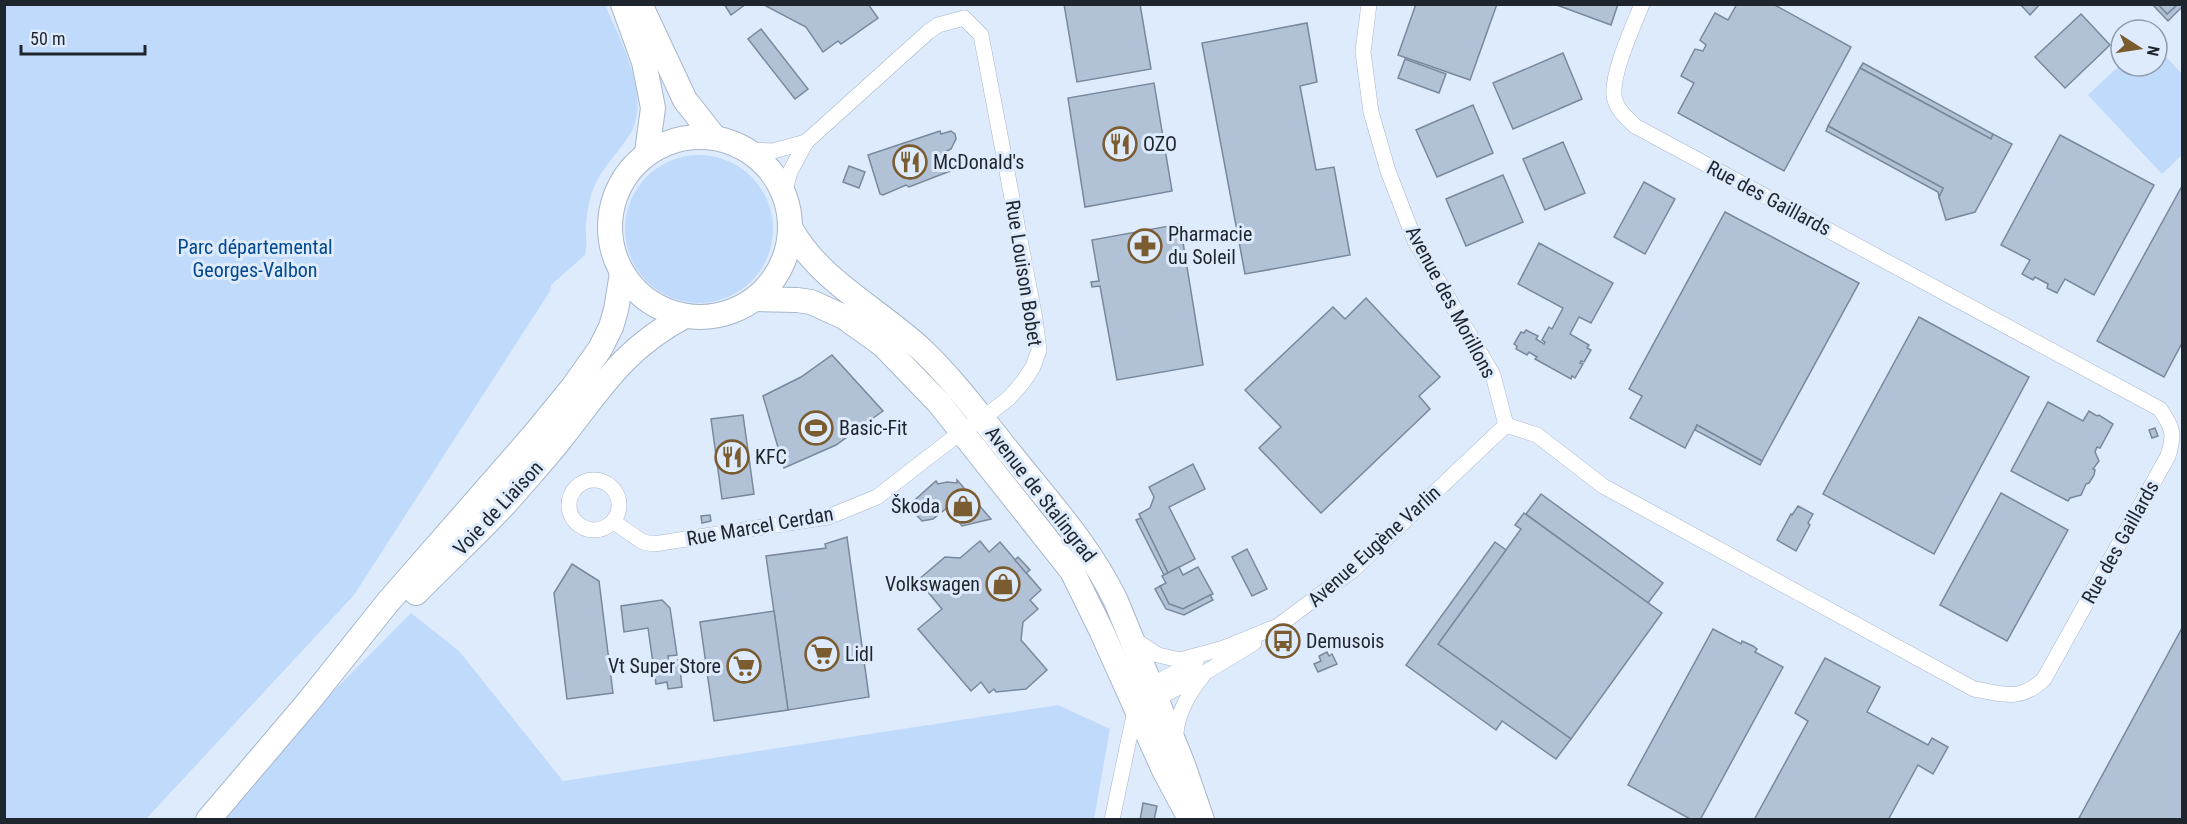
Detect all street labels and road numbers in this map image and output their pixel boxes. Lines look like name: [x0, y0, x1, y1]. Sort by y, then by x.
street label: Rue des Gaillards: [1703, 155, 1835, 241]
street label: Rue Louison Bobet: [1001, 198, 1047, 348]
street label: Avenue des Morillons: [1401, 222, 1501, 382]
street label: Avenue de Stalingrad: [980, 421, 1102, 567]
street label: Voie de Liaison: [448, 456, 548, 560]
street label: Rue des Gaillards: [2076, 476, 2164, 608]
street label: Avenue Eugène Varlin: [1303, 480, 1445, 612]
street label: Rue Marcel Cerdan: [685, 501, 835, 551]

